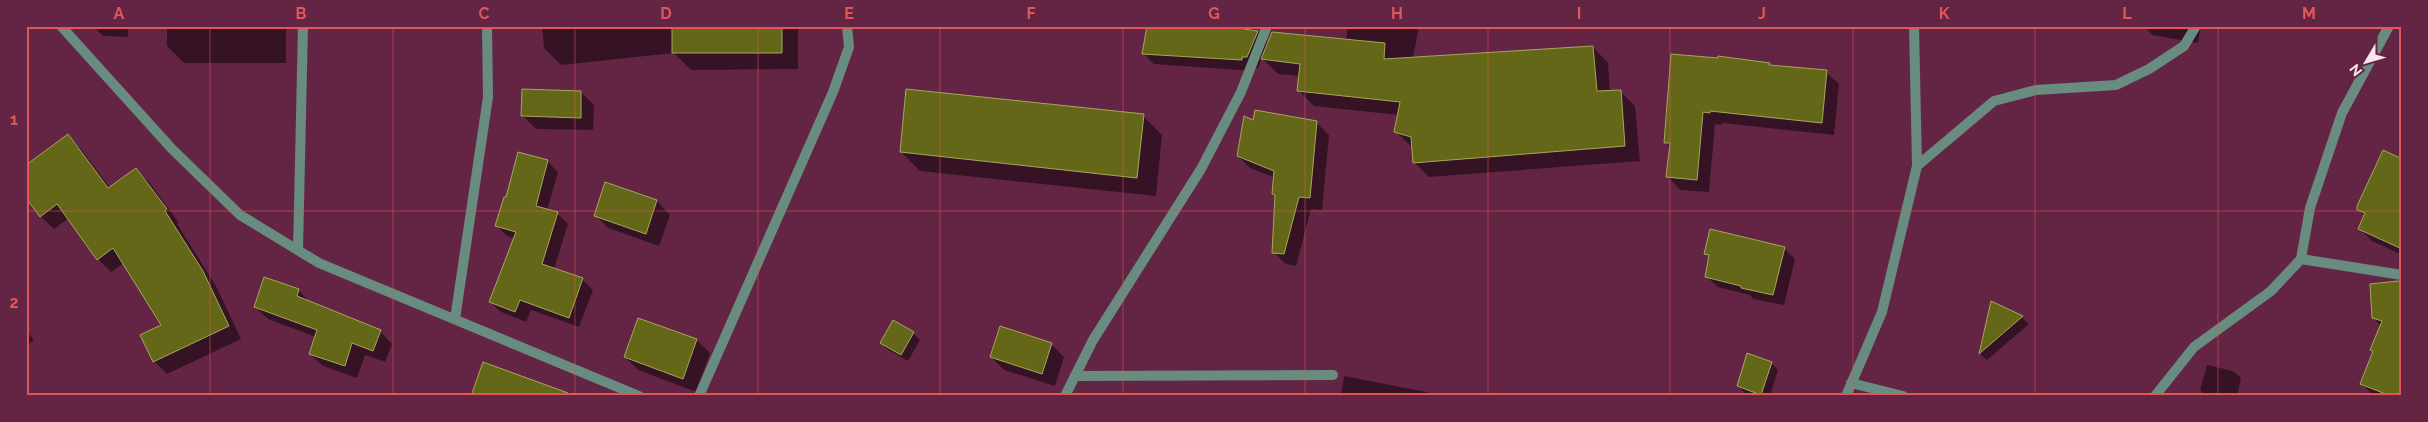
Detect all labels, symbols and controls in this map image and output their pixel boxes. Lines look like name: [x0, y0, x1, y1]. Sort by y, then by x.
text: A: [114, 4, 125, 23]
text: B: [296, 4, 307, 23]
text: C: [479, 4, 490, 23]
text: D: [660, 4, 672, 23]
text: E: [844, 4, 854, 23]
text: F: [1026, 4, 1036, 23]
text: G: [1208, 4, 1220, 23]
text: H: [1391, 4, 1403, 23]
text: I: [1577, 4, 1581, 23]
text: J: [1758, 4, 1766, 23]
text: K: [1939, 4, 1950, 23]
text: L: [2122, 4, 2132, 23]
text: M: [2302, 4, 2316, 23]
north arrow: [2340, 38, 2390, 88]
text: N: [2346, 61, 2365, 79]
text: 1: [10, 110, 18, 129]
text: 2: [9, 293, 19, 312]

